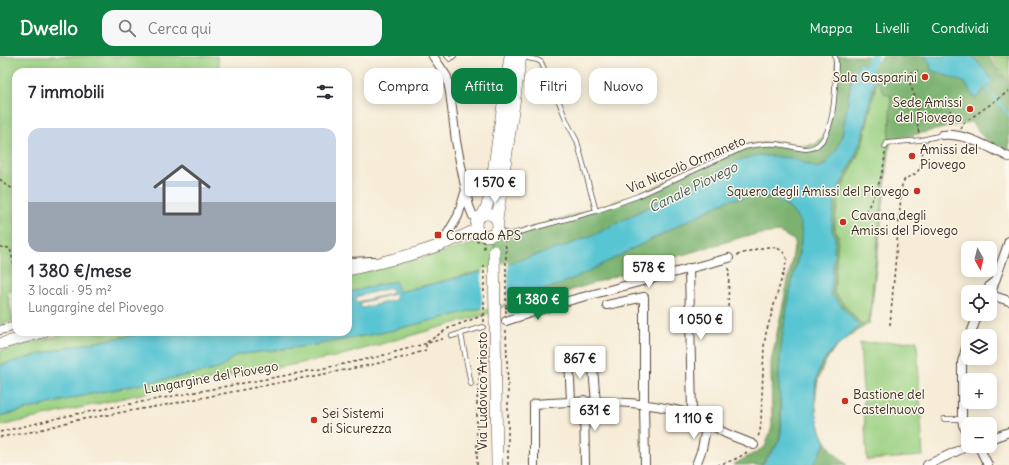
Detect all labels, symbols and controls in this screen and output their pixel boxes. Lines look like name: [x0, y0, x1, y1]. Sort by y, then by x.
search box: [102, 10, 382, 46]
text: Dwello: [20, 16, 78, 40]
icon: search: [116, 17, 138, 39]
text: Cerca qui: [148, 19, 211, 38]
text: Mappa: [810, 19, 853, 37]
text: Livelli: [875, 19, 909, 37]
text: Condividi: [931, 19, 989, 37]
chip: Compra: [364, 68, 443, 104]
chip: Affitta: [451, 68, 517, 104]
chip: Filtri: [525, 68, 581, 104]
chip: Nuovo: [589, 68, 657, 104]
place label: Sala Gasparini: [833, 69, 917, 86]
marker: Sala Gasparini: [920, 72, 930, 82]
text: 7 immobili: [28, 81, 104, 103]
icon: filters: [314, 81, 336, 103]
place label: Sede Amissi del Piovego: [893, 94, 962, 126]
marker: Sede Amissi del Piovego: [965, 104, 975, 114]
street label: Via Niccolò Ormaneto: [624, 132, 748, 197]
place label: Amissi del Piovego: [920, 141, 978, 173]
marker: Amissi del Piovego: [907, 151, 917, 161]
icon: home: [146, 154, 218, 226]
water label: Canale Piovego: [646, 157, 741, 216]
pin: 1 570 €: [458, 170, 532, 204]
text: 1 570 €: [474, 174, 516, 191]
place label: Squero degli Amissi del Piovego: [727, 183, 909, 200]
marker: Squero degli Amissi del Piovego: [912, 186, 922, 196]
place label: Cavana degli Amissi del Piovego: [851, 207, 958, 239]
marker: Cavana degli Amissi del Piovego: [838, 217, 848, 227]
place label: Corrado APS: [446, 227, 521, 244]
marker: Corrado APS: [433, 230, 443, 240]
north arrow: [961, 241, 997, 277]
map controls: [961, 241, 997, 453]
pin: 578 €: [621, 255, 677, 289]
text: 578 €: [633, 259, 665, 276]
text: 1 380 €/mese: [28, 260, 131, 282]
text: 3 locali · 95 m²: [28, 282, 112, 299]
button: locate: [961, 285, 997, 321]
pin: 1 380 €: [501, 287, 575, 321]
text: 1 380 €: [516, 291, 560, 308]
text: Lungargine del Piovego: [28, 299, 164, 316]
pin: 1 050 €: [664, 307, 738, 341]
text: 1 050 €: [679, 311, 723, 328]
button: layers: [961, 329, 997, 365]
street label: Via Ludovico Ariosto: [474, 332, 491, 450]
pin: 867 €: [552, 346, 608, 380]
text: 867 €: [564, 350, 596, 367]
street label: Lungargine del Piovego: [143, 357, 280, 398]
button: +: [961, 373, 997, 409]
place label: Bastione del Castelnuovo: [853, 386, 925, 418]
marker: Bastione del Castelnuovo: [840, 396, 850, 406]
pin: 631 €: [567, 398, 623, 432]
text: 631 €: [579, 402, 611, 419]
place label: Sei Sistemi di Sicurezza: [322, 405, 392, 437]
pin: 1 110 €: [657, 406, 731, 440]
text: 1 110 €: [675, 410, 713, 427]
marker: Sei Sistemi di Sicurezza: [309, 415, 319, 425]
button: −: [961, 417, 997, 453]

